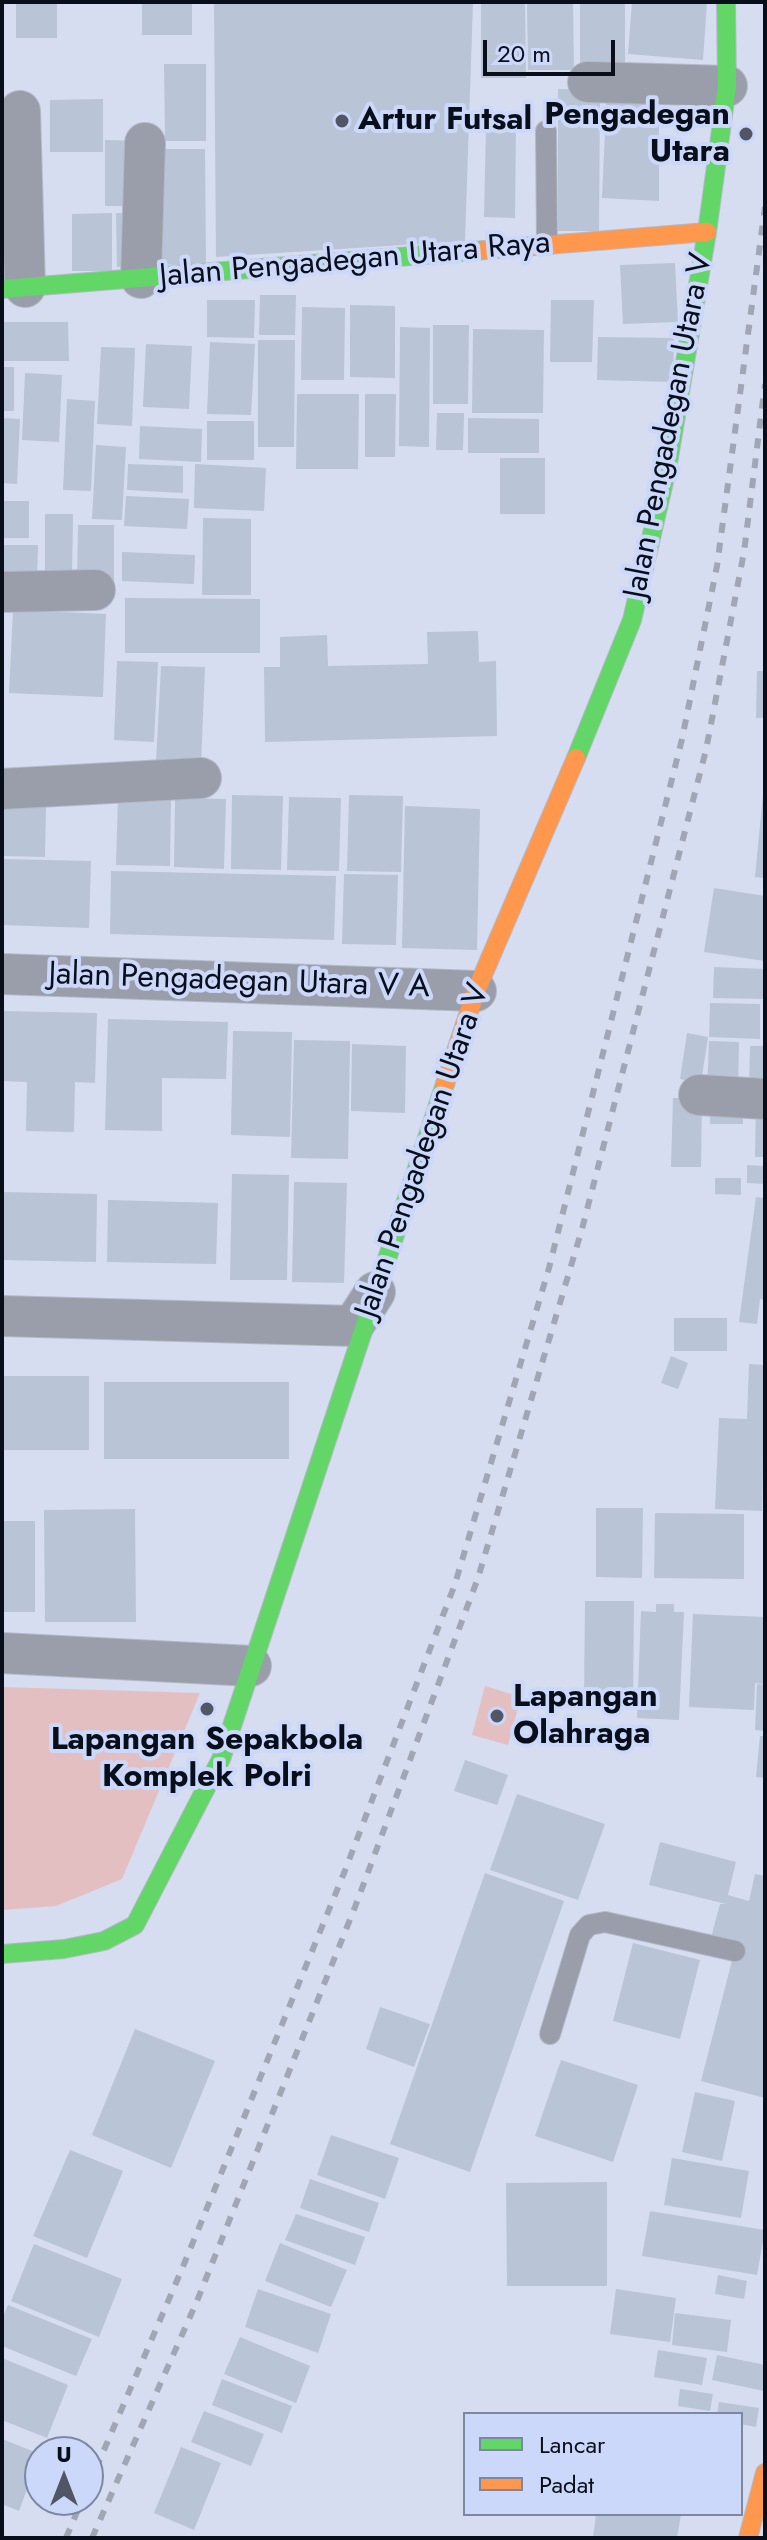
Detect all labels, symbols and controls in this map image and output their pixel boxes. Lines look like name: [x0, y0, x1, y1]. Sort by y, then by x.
scale bar: [487, 24, 619, 74]
text: 20 m: [497, 36, 551, 71]
place label: Pengadegan Utara: [544, 97, 730, 172]
place label: Artur Futsal: [358, 102, 532, 140]
marker: Artur Futsal: [333, 112, 351, 130]
marker: Pengadegan Utara: [737, 125, 755, 143]
street label: Jalan Pengadegan Utara Raya: [158, 225, 552, 297]
street label: Jalan Pengadegan Utara V: [618, 250, 722, 602]
street label: Jalan Pengadegan Utara V A: [48, 956, 430, 1008]
street label: Jalan Pengadegan Utara V: [349, 979, 499, 1323]
place label: Lapangan Olahraga: [513, 1679, 658, 1754]
marker: Lapangan Sepakbola Komplek Polri: [198, 1700, 216, 1718]
marker: Lapangan Olahraga: [488, 1707, 506, 1725]
place label: Lapangan Sepakbola Komplek Polri: [51, 1722, 363, 1797]
legend: [463, 2412, 743, 2516]
text: Lancar: [539, 2427, 605, 2462]
north arrow: [24, 2436, 104, 2516]
text: U: [56, 2438, 72, 2470]
text: Padat: [539, 2467, 594, 2502]

